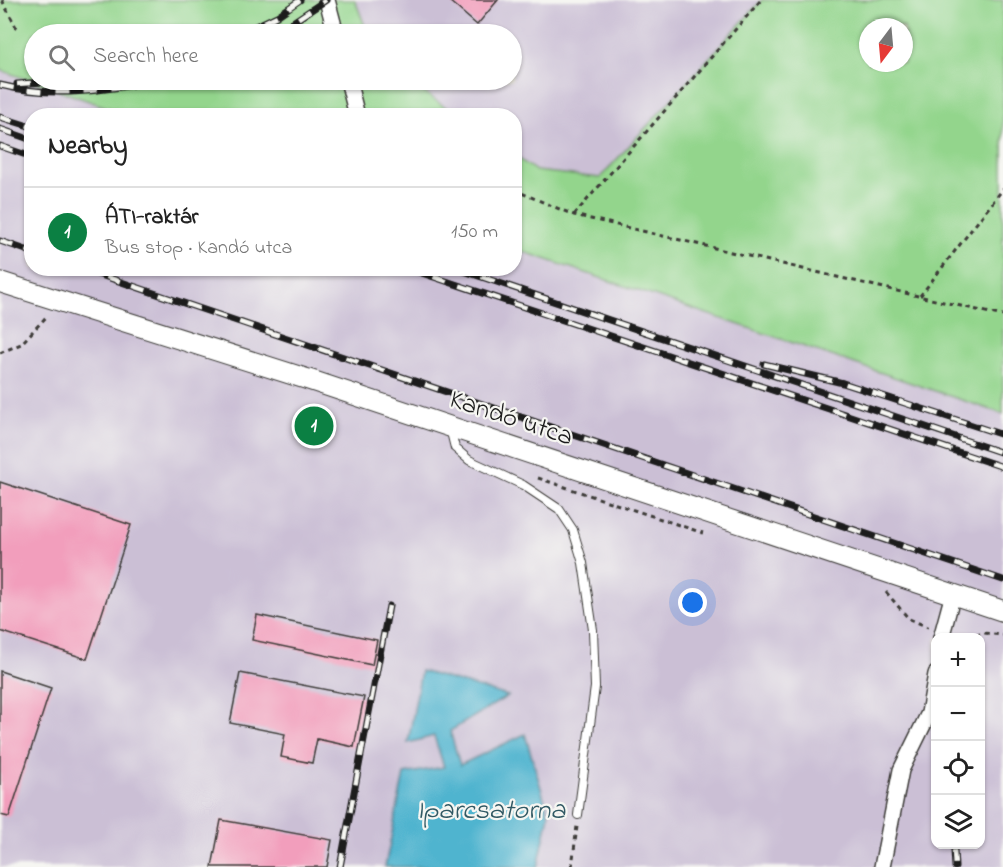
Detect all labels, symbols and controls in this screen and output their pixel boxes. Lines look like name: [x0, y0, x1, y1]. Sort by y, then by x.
north arrow: [859, 18, 913, 72]
search box: [24, 24, 522, 90]
icon: search: [45, 41, 78, 74]
text: Search here: [93, 41, 198, 73]
text: Nearby: [48, 128, 127, 166]
text: ÁTI-raktár: [105, 202, 198, 234]
text: 1: [64, 218, 71, 247]
text: 150 m: [451, 218, 498, 247]
text: Bus stop · Kandó utca: [105, 234, 292, 263]
street label: Kandó utca: [444, 381, 578, 457]
pin: 1: [294, 404, 334, 448]
your location: [678, 588, 707, 617]
map controls: [931, 633, 985, 849]
button: +: [931, 633, 985, 687]
button: −: [931, 687, 985, 741]
button: locate: [931, 741, 985, 795]
water label: Iparcsatorna: [417, 791, 566, 832]
button: layers: [931, 795, 985, 849]

